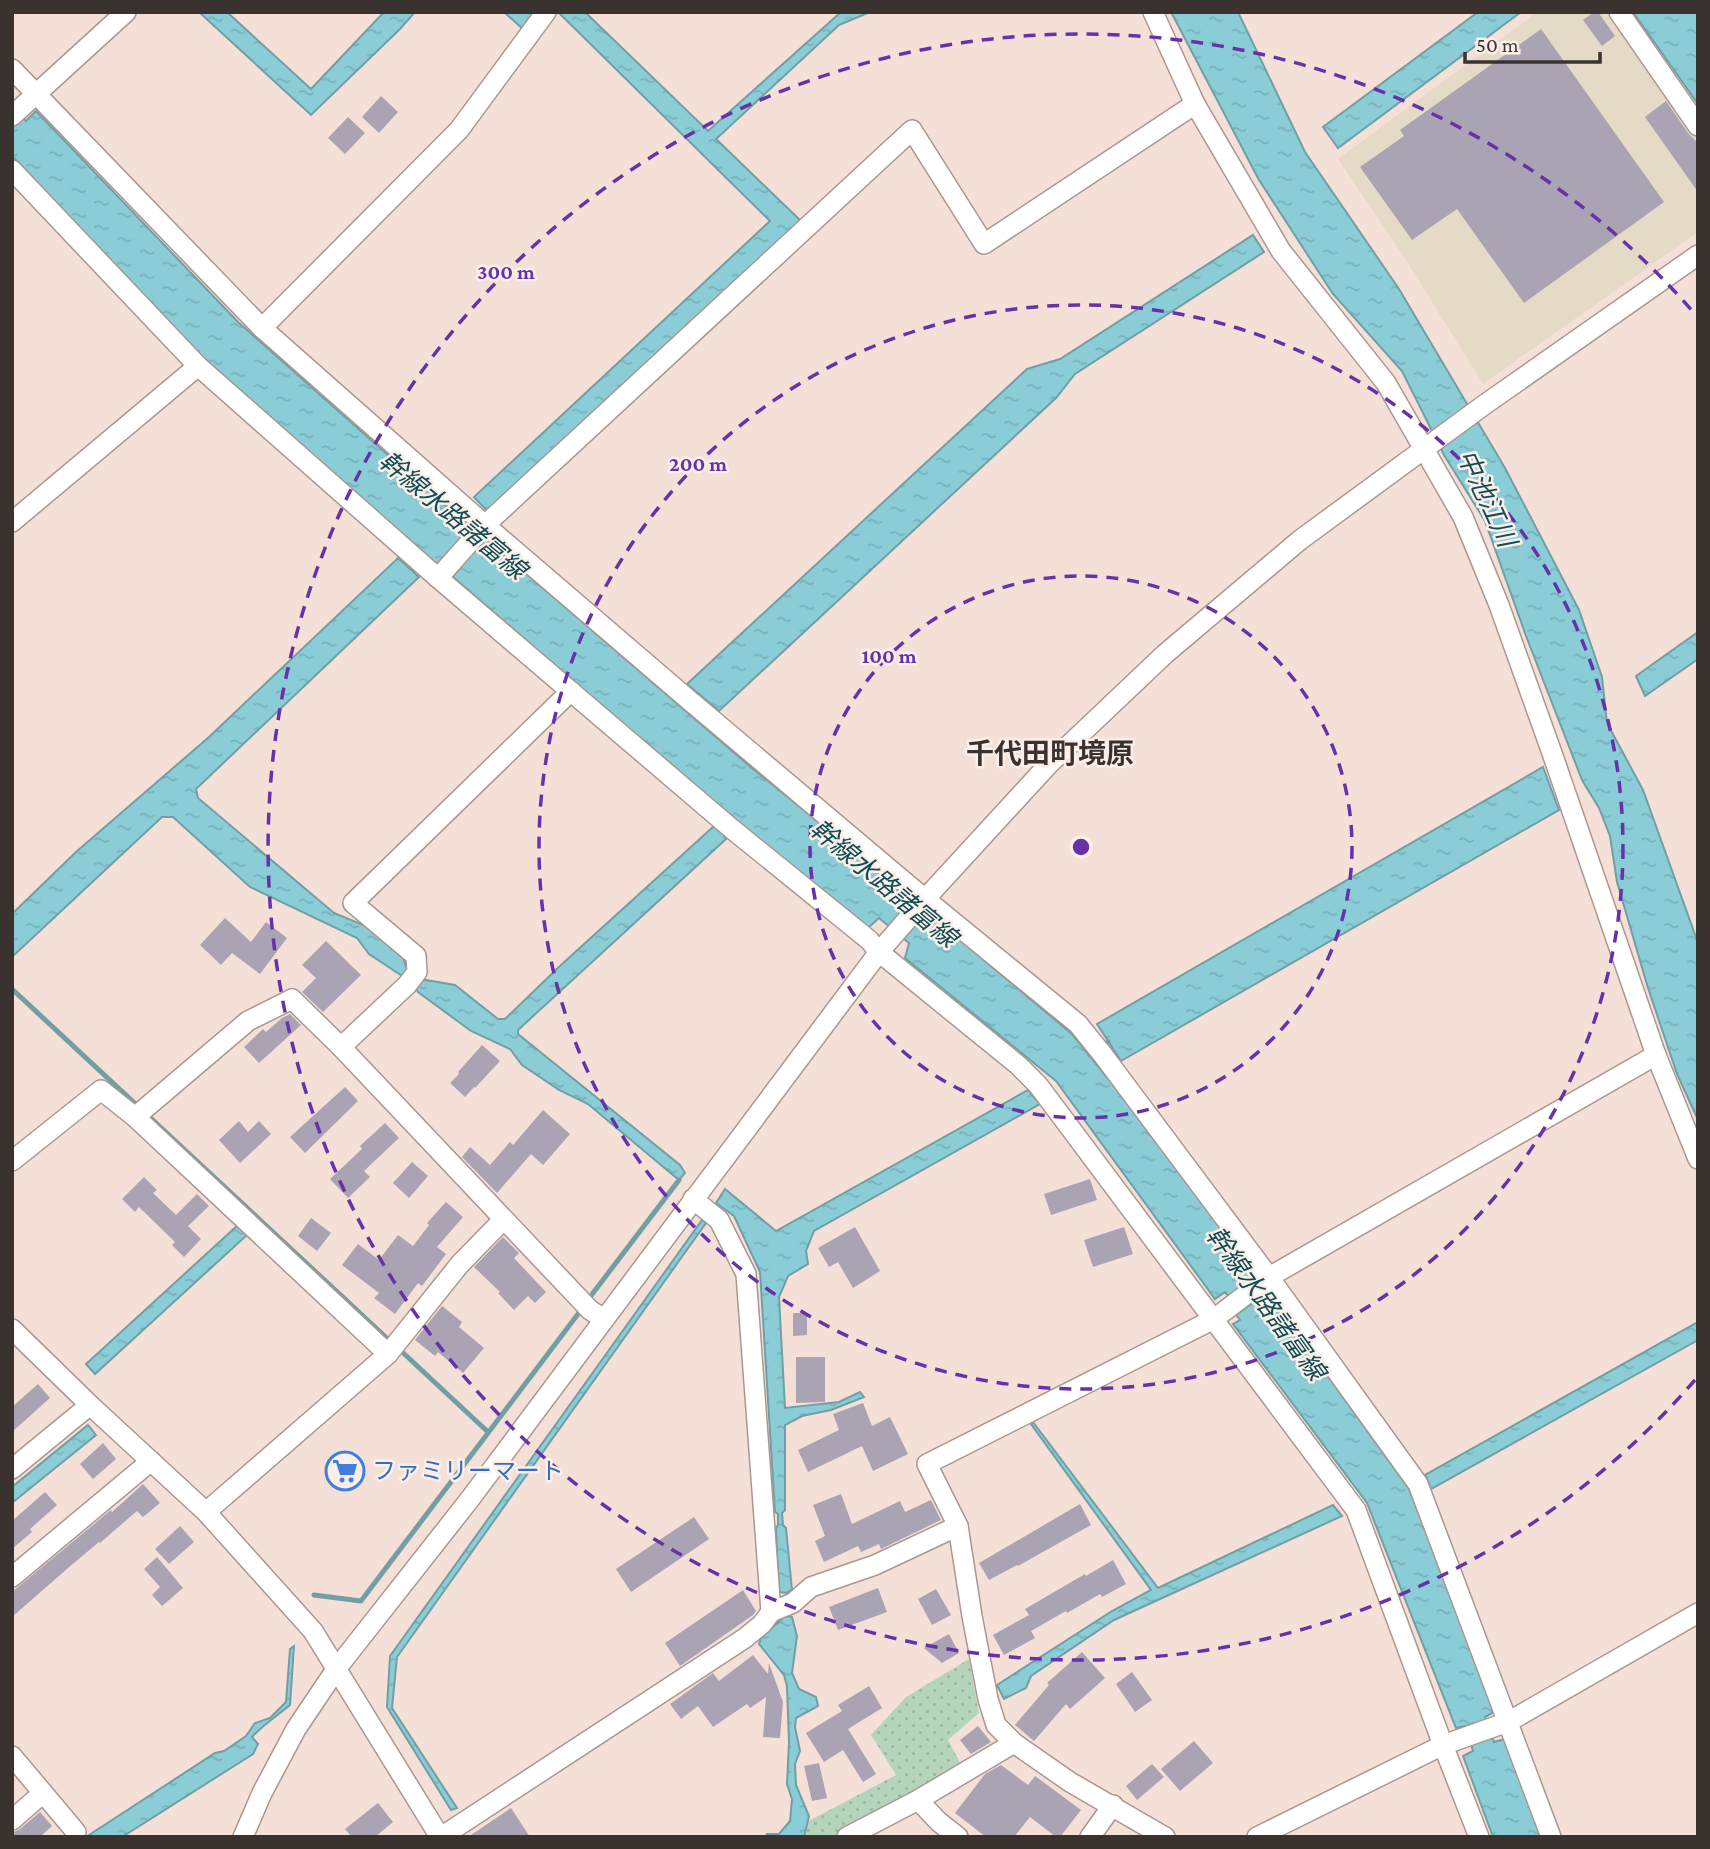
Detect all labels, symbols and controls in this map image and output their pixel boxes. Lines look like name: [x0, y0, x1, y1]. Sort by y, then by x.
scale bar: [1465, 21, 1600, 65]
text: 50 m: [1476, 33, 1519, 57]
text: 300 m: [477, 260, 535, 284]
water label: 中池江川: [1451, 445, 1523, 554]
water label: 幹線水路諸富線: [374, 446, 534, 587]
text: 200 m: [669, 452, 727, 476]
text: 100 m: [861, 644, 917, 668]
district label: 千代田町境原: [966, 738, 1134, 769]
water label: 幹線水路諸富線: [805, 814, 965, 955]
centre of rings: [1069, 835, 1093, 859]
water label: 幹線水路諸富線: [1200, 1221, 1333, 1388]
supermarket icon: ファミリーマート: [324, 1450, 366, 1492]
place label: ファミリーマート: [372, 1457, 564, 1484]

